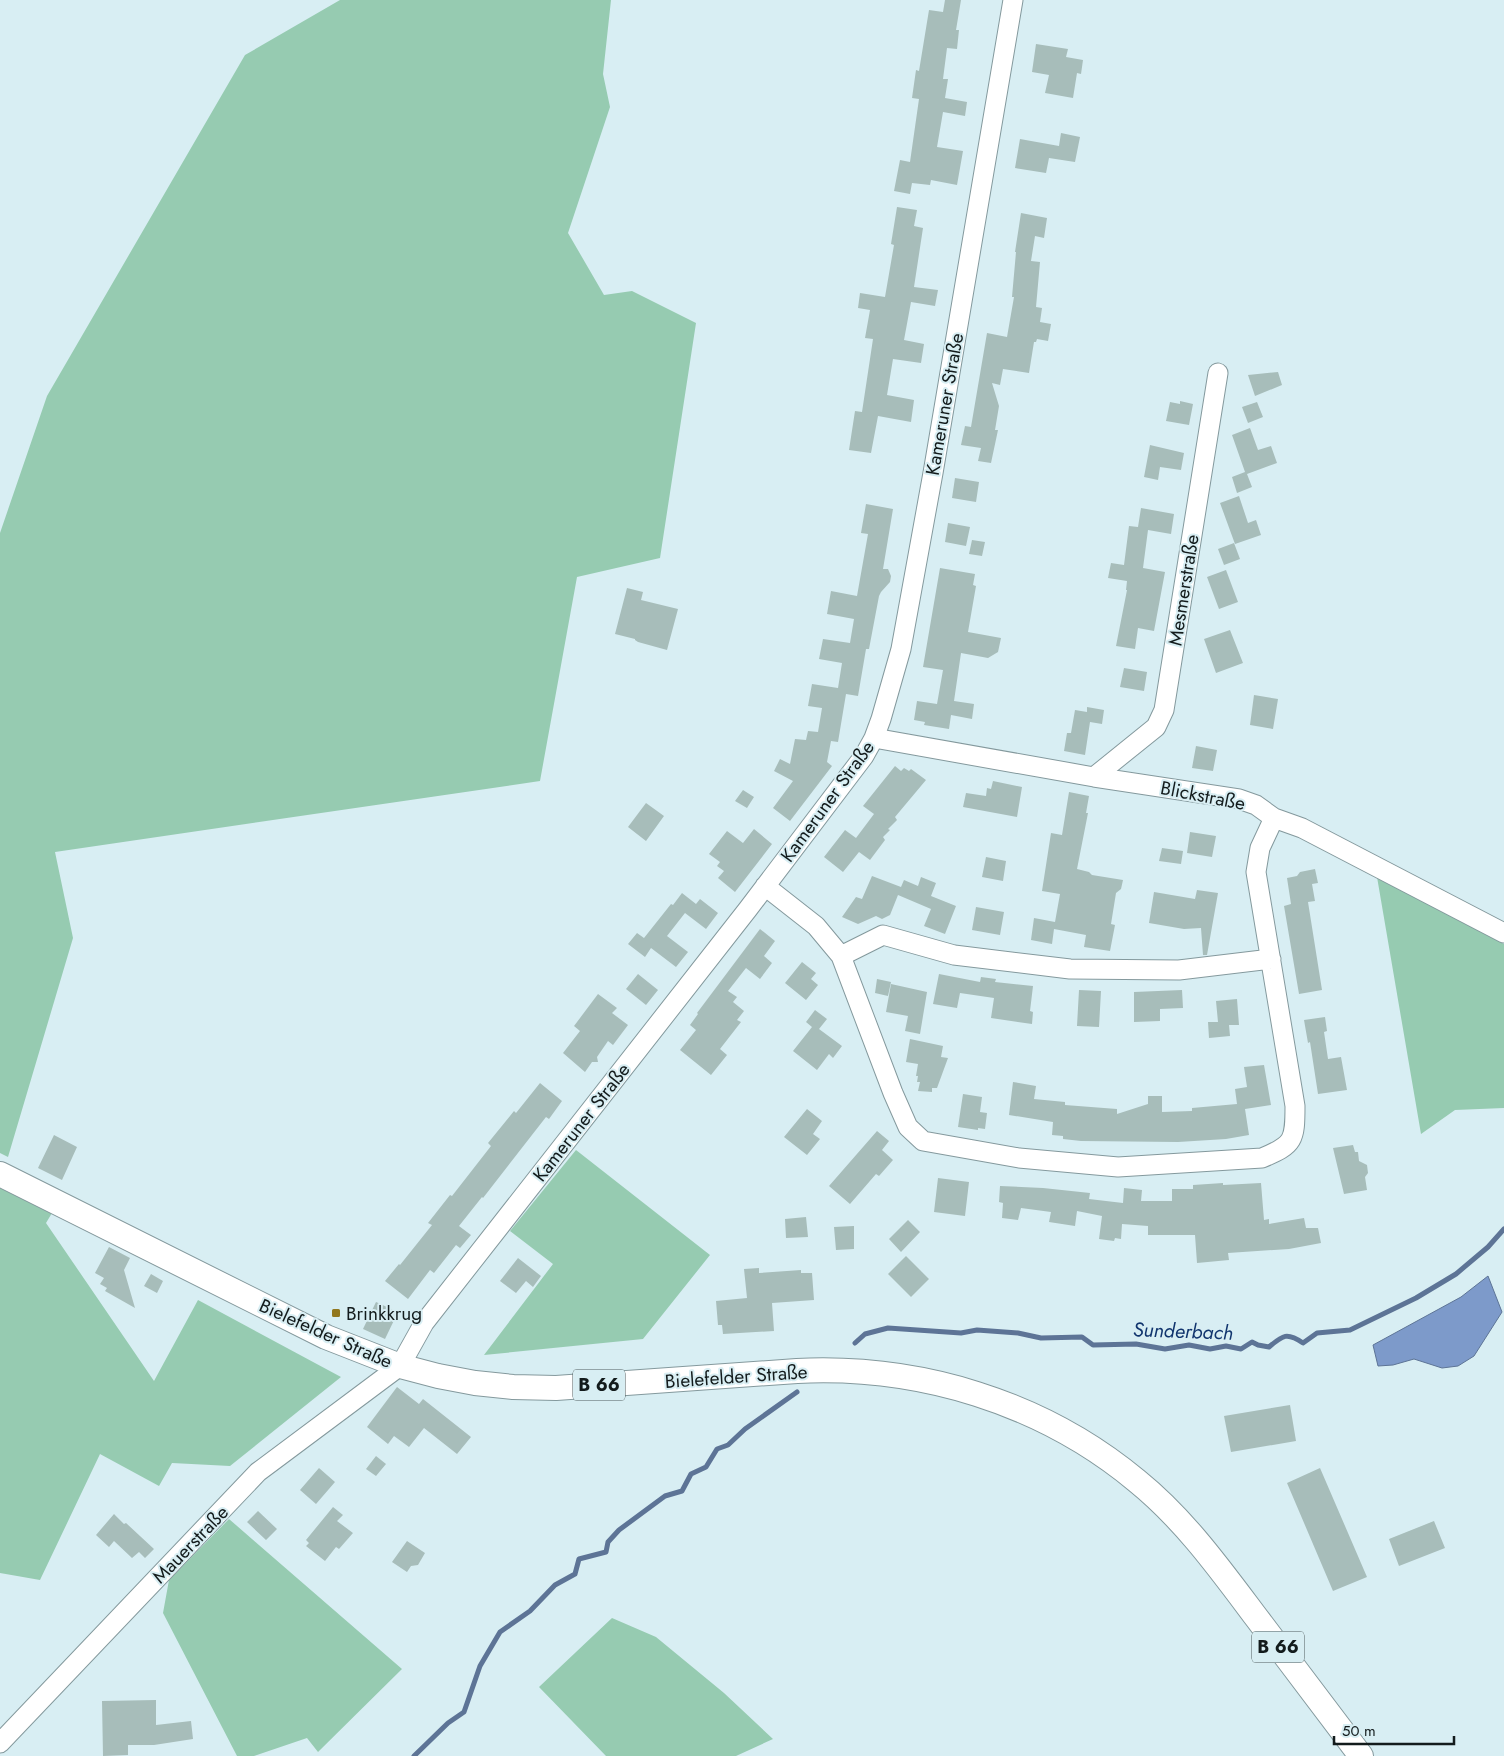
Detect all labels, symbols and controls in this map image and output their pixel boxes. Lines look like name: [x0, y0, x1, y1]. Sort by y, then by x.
street label: Kameruner Straße: [919, 331, 970, 477]
street label: Mesmerstraße: [1161, 532, 1206, 648]
street label: Kameruner Straße: [774, 735, 881, 868]
street label: Blickstraße: [1158, 774, 1248, 817]
street label: Kameruner Straße: [526, 1057, 637, 1187]
street label: Bielefelder Straße: [255, 1292, 397, 1375]
place label: Brinkkrug: [346, 1300, 422, 1327]
marker: Brinkkrug: [330, 1307, 342, 1319]
water label: Sunderbach: [1132, 1315, 1234, 1348]
street label: Bielefelder Straße: [664, 1358, 809, 1395]
road number: B 66: [573, 1370, 625, 1400]
street label: Mauerstraße: [146, 1499, 235, 1589]
road number: B 66: [1252, 1631, 1304, 1662]
scale bar: [1334, 1714, 1454, 1746]
text: 50 m: [1342, 1720, 1376, 1742]

